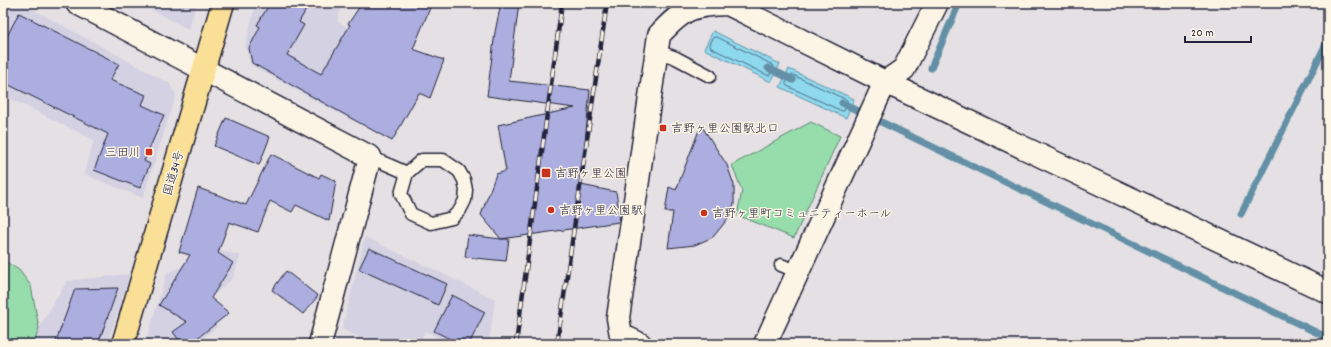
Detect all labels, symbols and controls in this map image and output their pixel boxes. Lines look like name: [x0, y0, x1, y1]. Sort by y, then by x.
scale bar: [1185, 18, 1251, 44]
text: 20 m: [1191, 25, 1214, 42]
place label: 吉野ヶ里公園駅北口: [671, 121, 779, 138]
marker: 吉野ヶ里公園駅北口: [658, 123, 668, 133]
place label: 三田川: [105, 145, 141, 162]
marker: 三田川: [144, 147, 154, 157]
street label: 国道34号: [160, 149, 189, 198]
place label: 吉野ヶ里公園: [555, 166, 627, 183]
marker: 吉野ヶ里公園: [540, 167, 552, 179]
place label: 吉野ヶ里公園駅: [559, 203, 643, 220]
marker: 吉野ヶ里公園駅: [546, 205, 556, 215]
place label: 吉野ヶ里町コミュニティーホール: [712, 206, 891, 223]
marker: 吉野ヶ里町コミュニティーホール: [699, 208, 709, 218]

